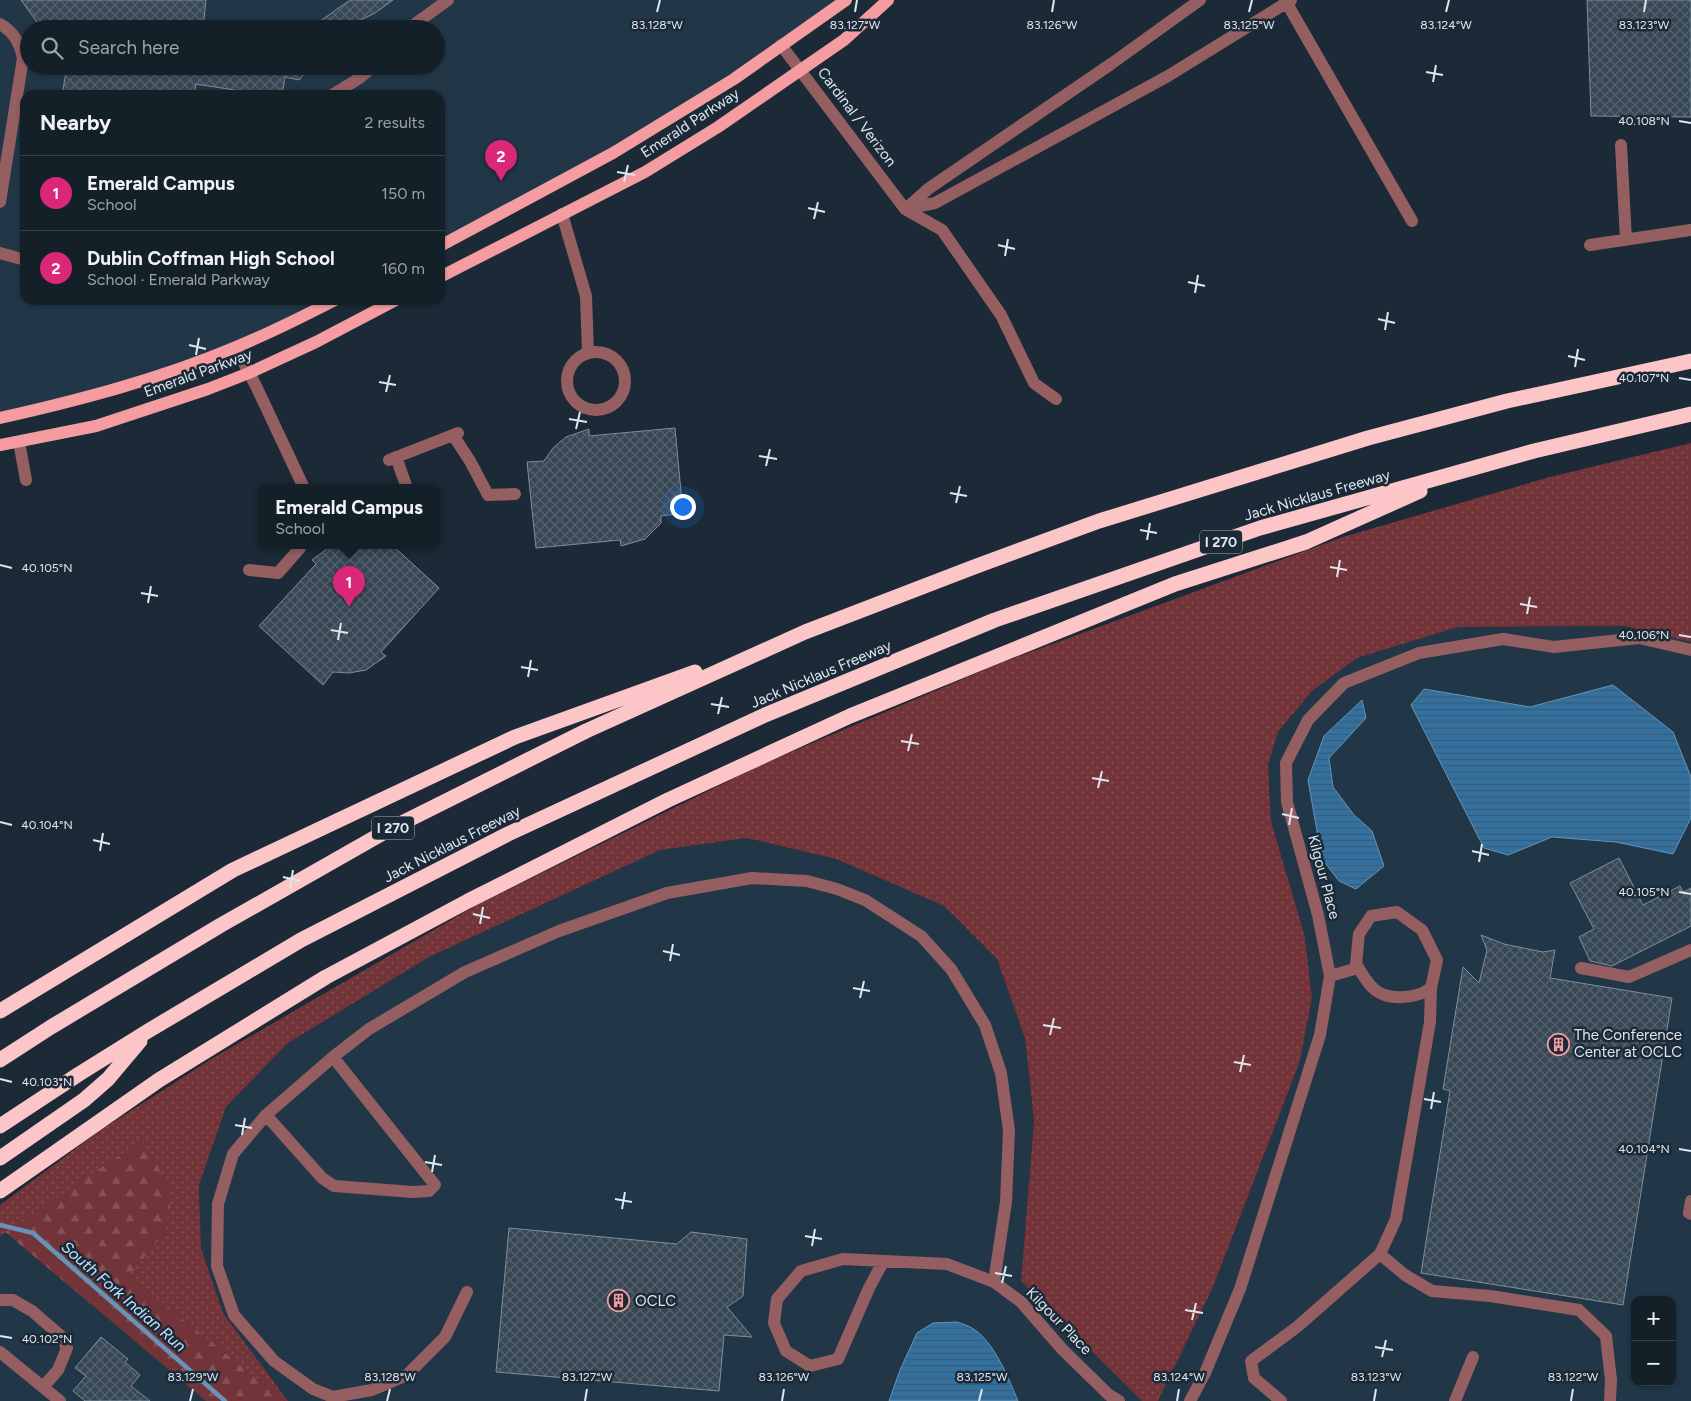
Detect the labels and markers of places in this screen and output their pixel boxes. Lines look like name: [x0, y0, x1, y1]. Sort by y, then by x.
pin: 2: [485, 140, 517, 181]
pin: 1: [333, 566, 365, 607]
place label: The Conference Center at OCLC: [1574, 1026, 1682, 1061]
building icon: The Conference Center at OCLC: [1546, 1032, 1570, 1056]
building icon: OCLC: [607, 1289, 631, 1313]
place label: OCLC: [635, 1292, 676, 1310]

